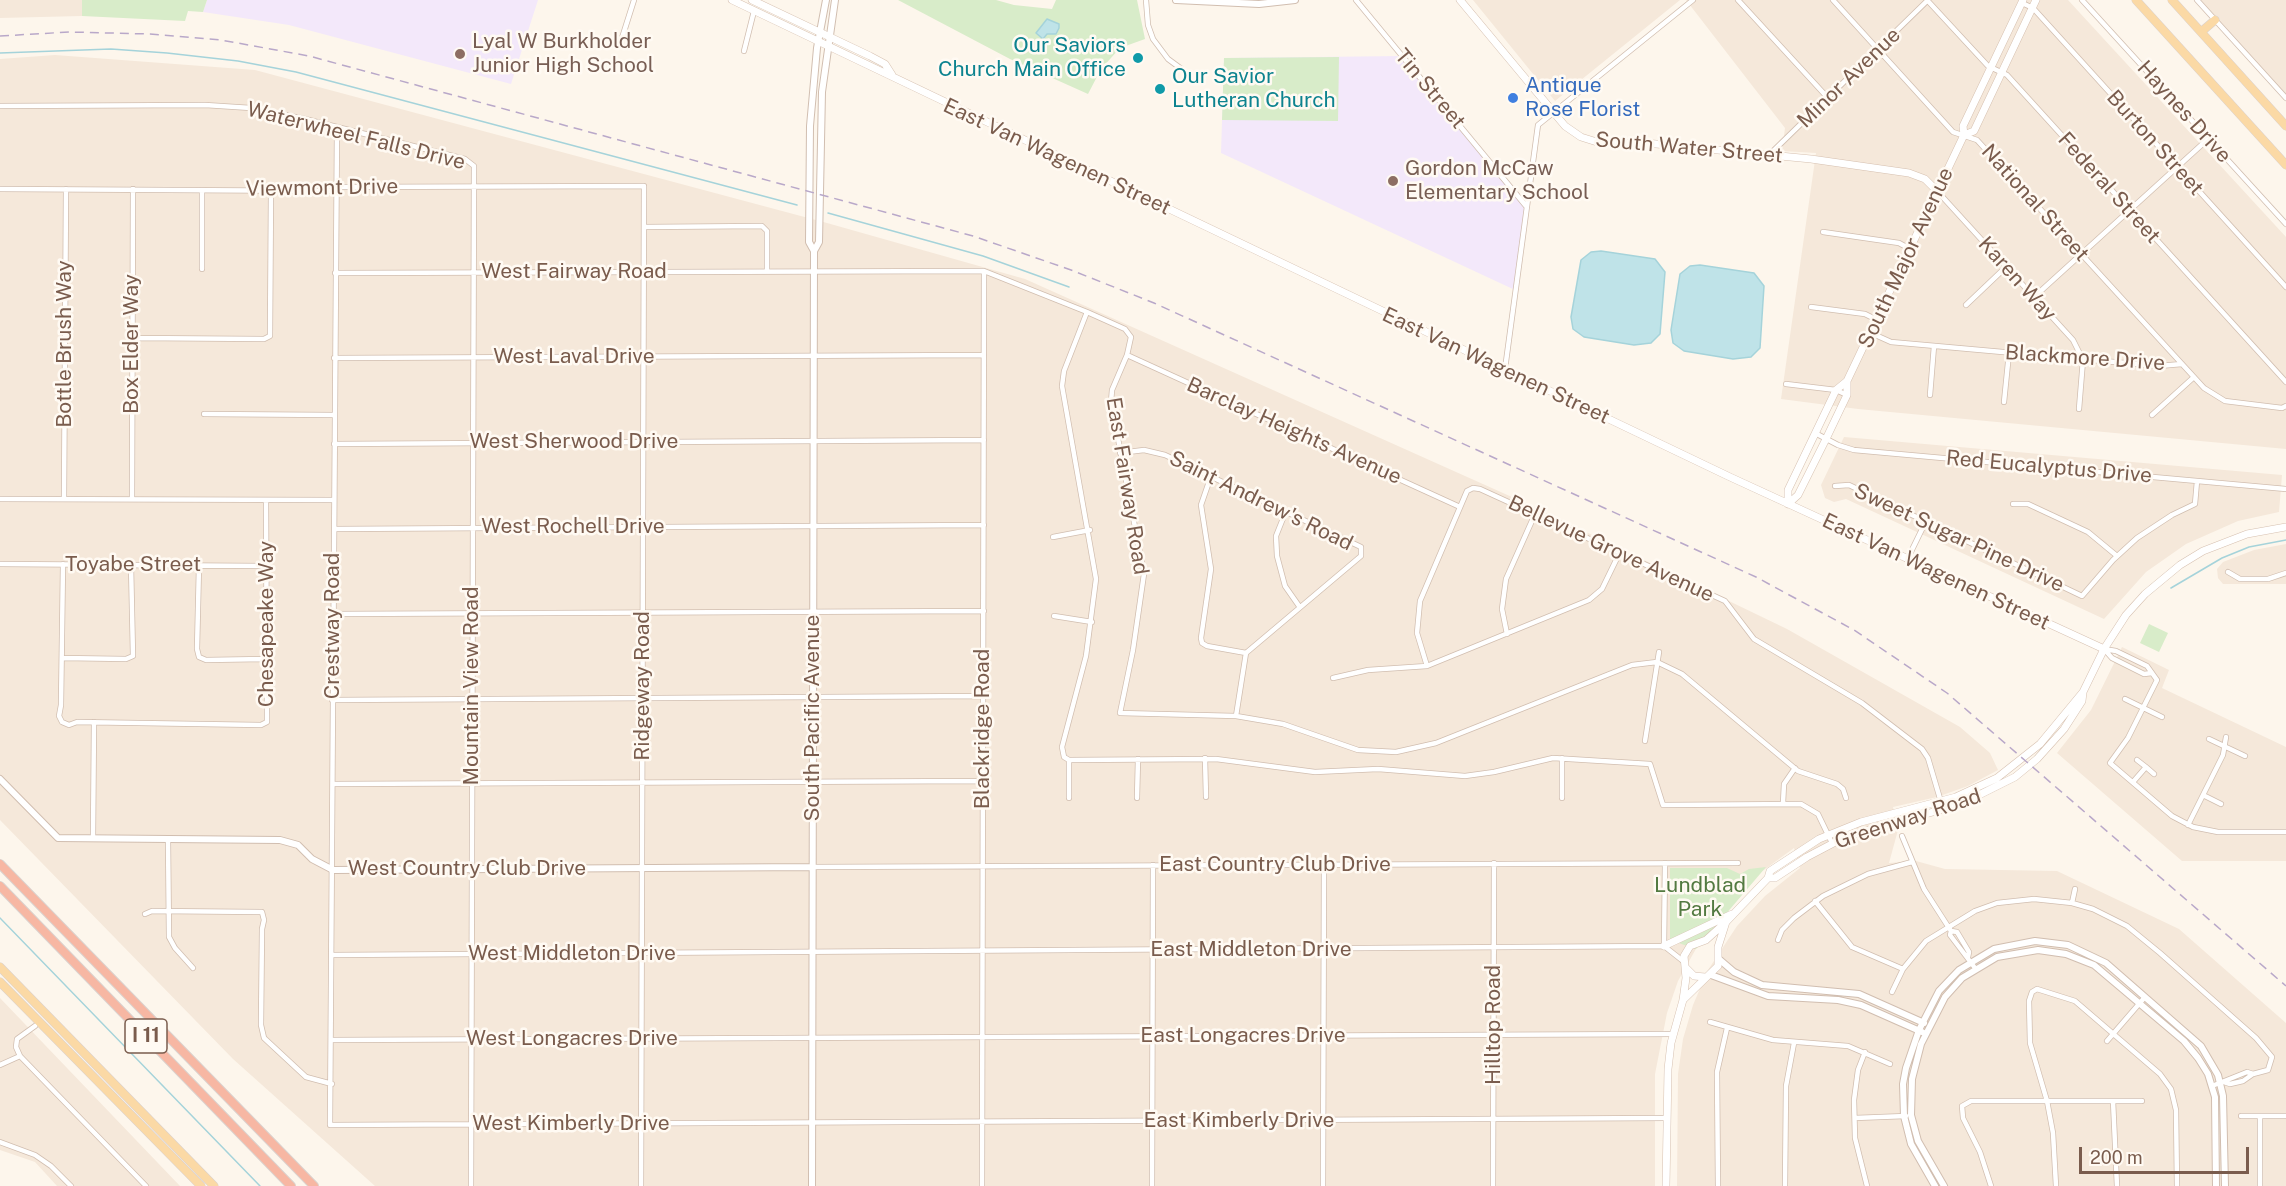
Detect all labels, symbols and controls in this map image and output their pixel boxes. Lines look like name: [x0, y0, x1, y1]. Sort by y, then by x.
street label: Minor Avenue: [1792, 23, 1906, 133]
place label: Lyal W Burkholder Junior High School: [472, 29, 654, 79]
place label: Our Saviors Church Main Office: [938, 33, 1126, 83]
street label: Tin Street: [1389, 44, 1471, 134]
marker: Lyal W Burkholder Junior High School: [453, 47, 467, 61]
marker: Our Saviors Church Main Office: [1131, 51, 1145, 65]
street label: Haynes Drive: [2132, 56, 2236, 168]
place label: Our Savior Lutheran Church: [1172, 64, 1336, 114]
place label: Antique Rose Florist: [1525, 73, 1640, 123]
marker: Our Savior Lutheran Church: [1153, 82, 1167, 96]
street label: Burton Street: [2101, 85, 2209, 201]
marker: Antique Rose Florist: [1506, 91, 1520, 105]
street label: East Van Wagenen Street: [939, 93, 1175, 221]
street label: Waterwheel Falls Drive: [244, 97, 468, 175]
street label: South Water Street: [1594, 127, 1784, 169]
street label: Federal Street: [2053, 127, 2165, 249]
street label: National Street: [1976, 139, 2094, 267]
place label: Gordon McCaw Elementary School: [1405, 156, 1589, 206]
street label: South Major Avenue: [1853, 164, 1959, 352]
street label: Viewmont Drive: [245, 174, 399, 202]
marker: Gordon McCaw Elementary School: [1386, 174, 1400, 188]
street label: Karen Way: [1973, 232, 2061, 326]
street label: West Fairway Road: [481, 259, 667, 285]
street label: Bottle Brush Way: [52, 260, 78, 428]
street label: Box Elder Way: [119, 274, 145, 414]
street label: East Van Wagenen Street: [1378, 302, 1614, 430]
street label: Blackmore Drive: [2004, 340, 2166, 376]
street label: West Laval Drive: [493, 344, 655, 370]
street label: Barclay Heights Avenue: [1183, 372, 1405, 490]
street label: East Fairway Road: [1101, 396, 1153, 576]
street label: West Sherwood Drive: [470, 429, 678, 455]
street label: Red Eucalyptus Drive: [1945, 445, 2153, 489]
street label: Saint Andrew's Road: [1165, 446, 1357, 556]
street label: Sweet Sugar Pine Drive: [1850, 478, 2068, 598]
street label: Bellevue Grove Avenue: [1504, 490, 1718, 608]
street label: East Van Wagenen Street: [1818, 508, 2054, 636]
street label: West Rochell Drive: [481, 514, 665, 540]
street label: Chesapeake Way: [254, 541, 280, 707]
street label: Toyabe Street: [65, 552, 201, 578]
street label: Crestway Road: [320, 553, 346, 699]
street label: Mountain View Road: [459, 587, 485, 785]
street label: Ridgeway Road: [630, 611, 656, 761]
street label: South Pacific Avenue: [800, 615, 826, 821]
street label: Blackridge Road: [970, 649, 996, 809]
street label: Greenway Road: [1832, 783, 1984, 855]
street label: East Country Club Drive: [1159, 852, 1391, 878]
street label: West Country Club Drive: [348, 856, 586, 882]
park label: Lundblad Park: [1654, 873, 1746, 923]
street label: East Middleton Drive: [1150, 937, 1352, 963]
street label: West Middleton Drive: [468, 941, 676, 967]
street label: Hilltop Road: [1481, 965, 1507, 1085]
road number: I 11: [125, 1019, 167, 1053]
street label: East Longacres Drive: [1140, 1023, 1346, 1049]
street label: West Longacres Drive: [466, 1026, 678, 1052]
street label: East Kimberly Drive: [1143, 1108, 1335, 1134]
street label: West Kimberly Drive: [472, 1111, 670, 1137]
scale bar: [2082, 1135, 2252, 1173]
text: 200 m: [2090, 1147, 2143, 1168]

